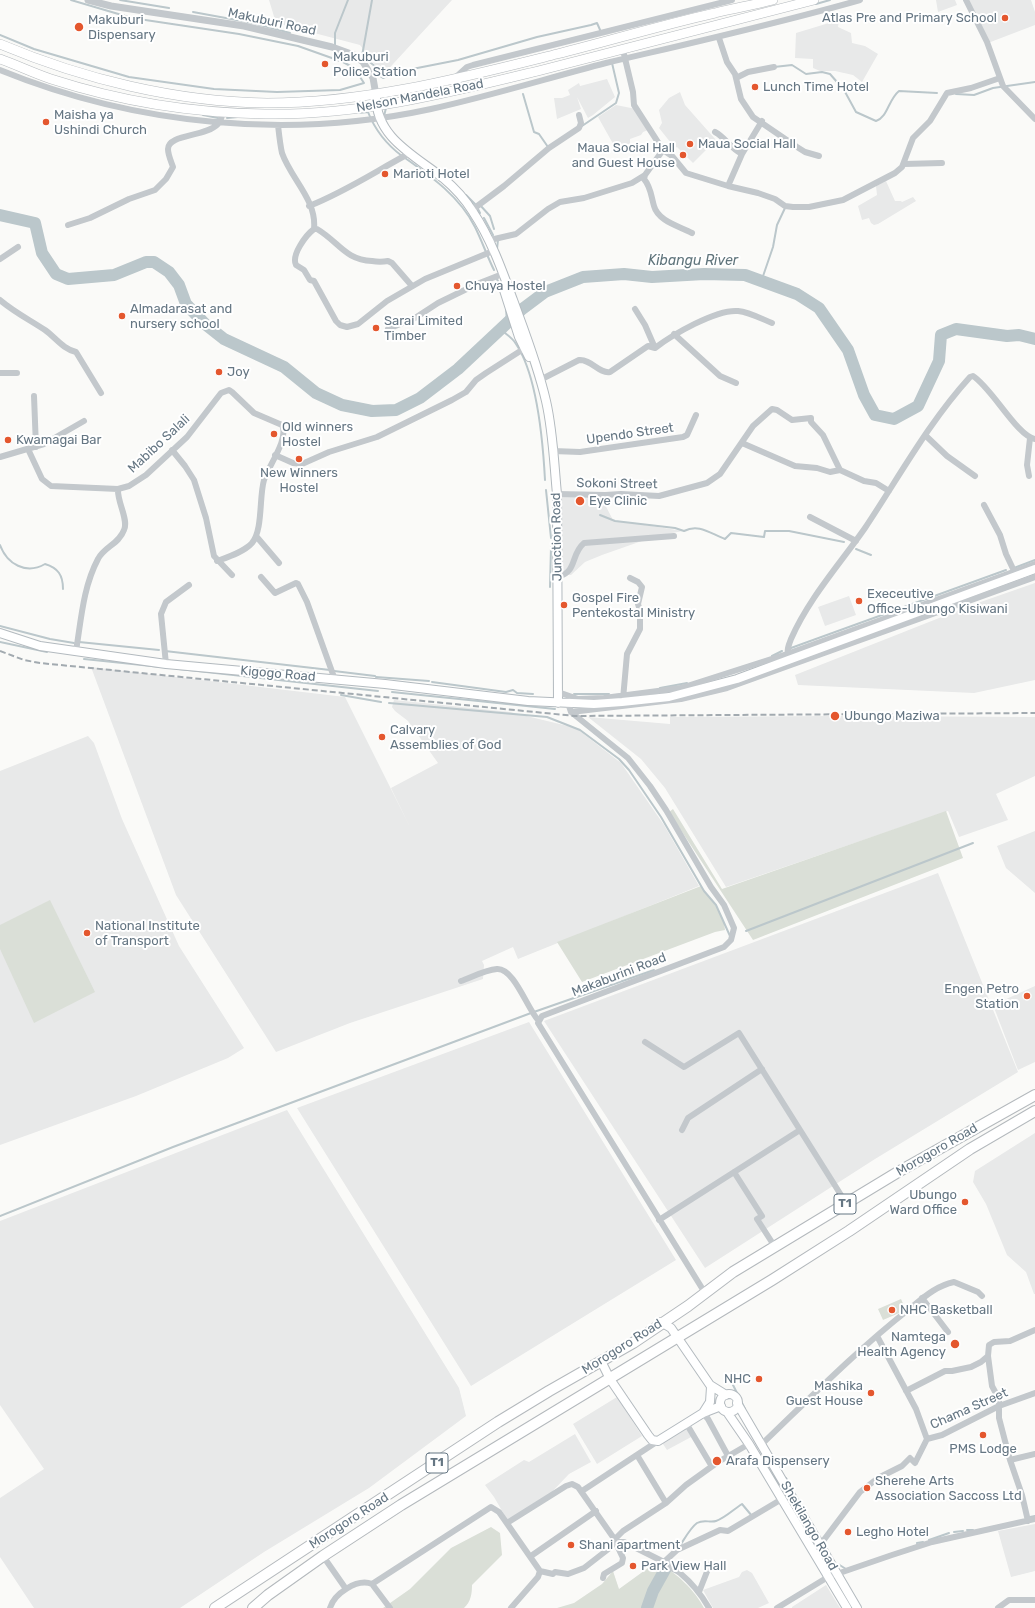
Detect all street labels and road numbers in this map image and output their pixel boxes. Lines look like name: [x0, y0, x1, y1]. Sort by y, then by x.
street label: Makuburi Road: [227, 5, 317, 39]
street label: Nelson Mandela Road: [355, 76, 485, 116]
street label: Mabibo Salali: [125, 411, 193, 477]
street label: Upendo Street: [585, 420, 675, 448]
street label: Sokoni Street: [576, 475, 658, 493]
street label: Junction Road: [548, 493, 566, 581]
street label: Kigogo Road: [240, 663, 316, 685]
street label: Makaburini Road: [570, 950, 668, 1000]
street label: Morogoro Road: [893, 1120, 981, 1180]
road number: T1: [834, 1194, 856, 1214]
street label: Morogoro Road: [579, 1316, 665, 1378]
street label: Chama Street: [928, 1385, 1010, 1433]
road number: T1: [426, 1453, 448, 1473]
street label: Shekilango Road: [777, 1479, 841, 1573]
street label: Morogoro Road: [306, 1490, 392, 1552]

